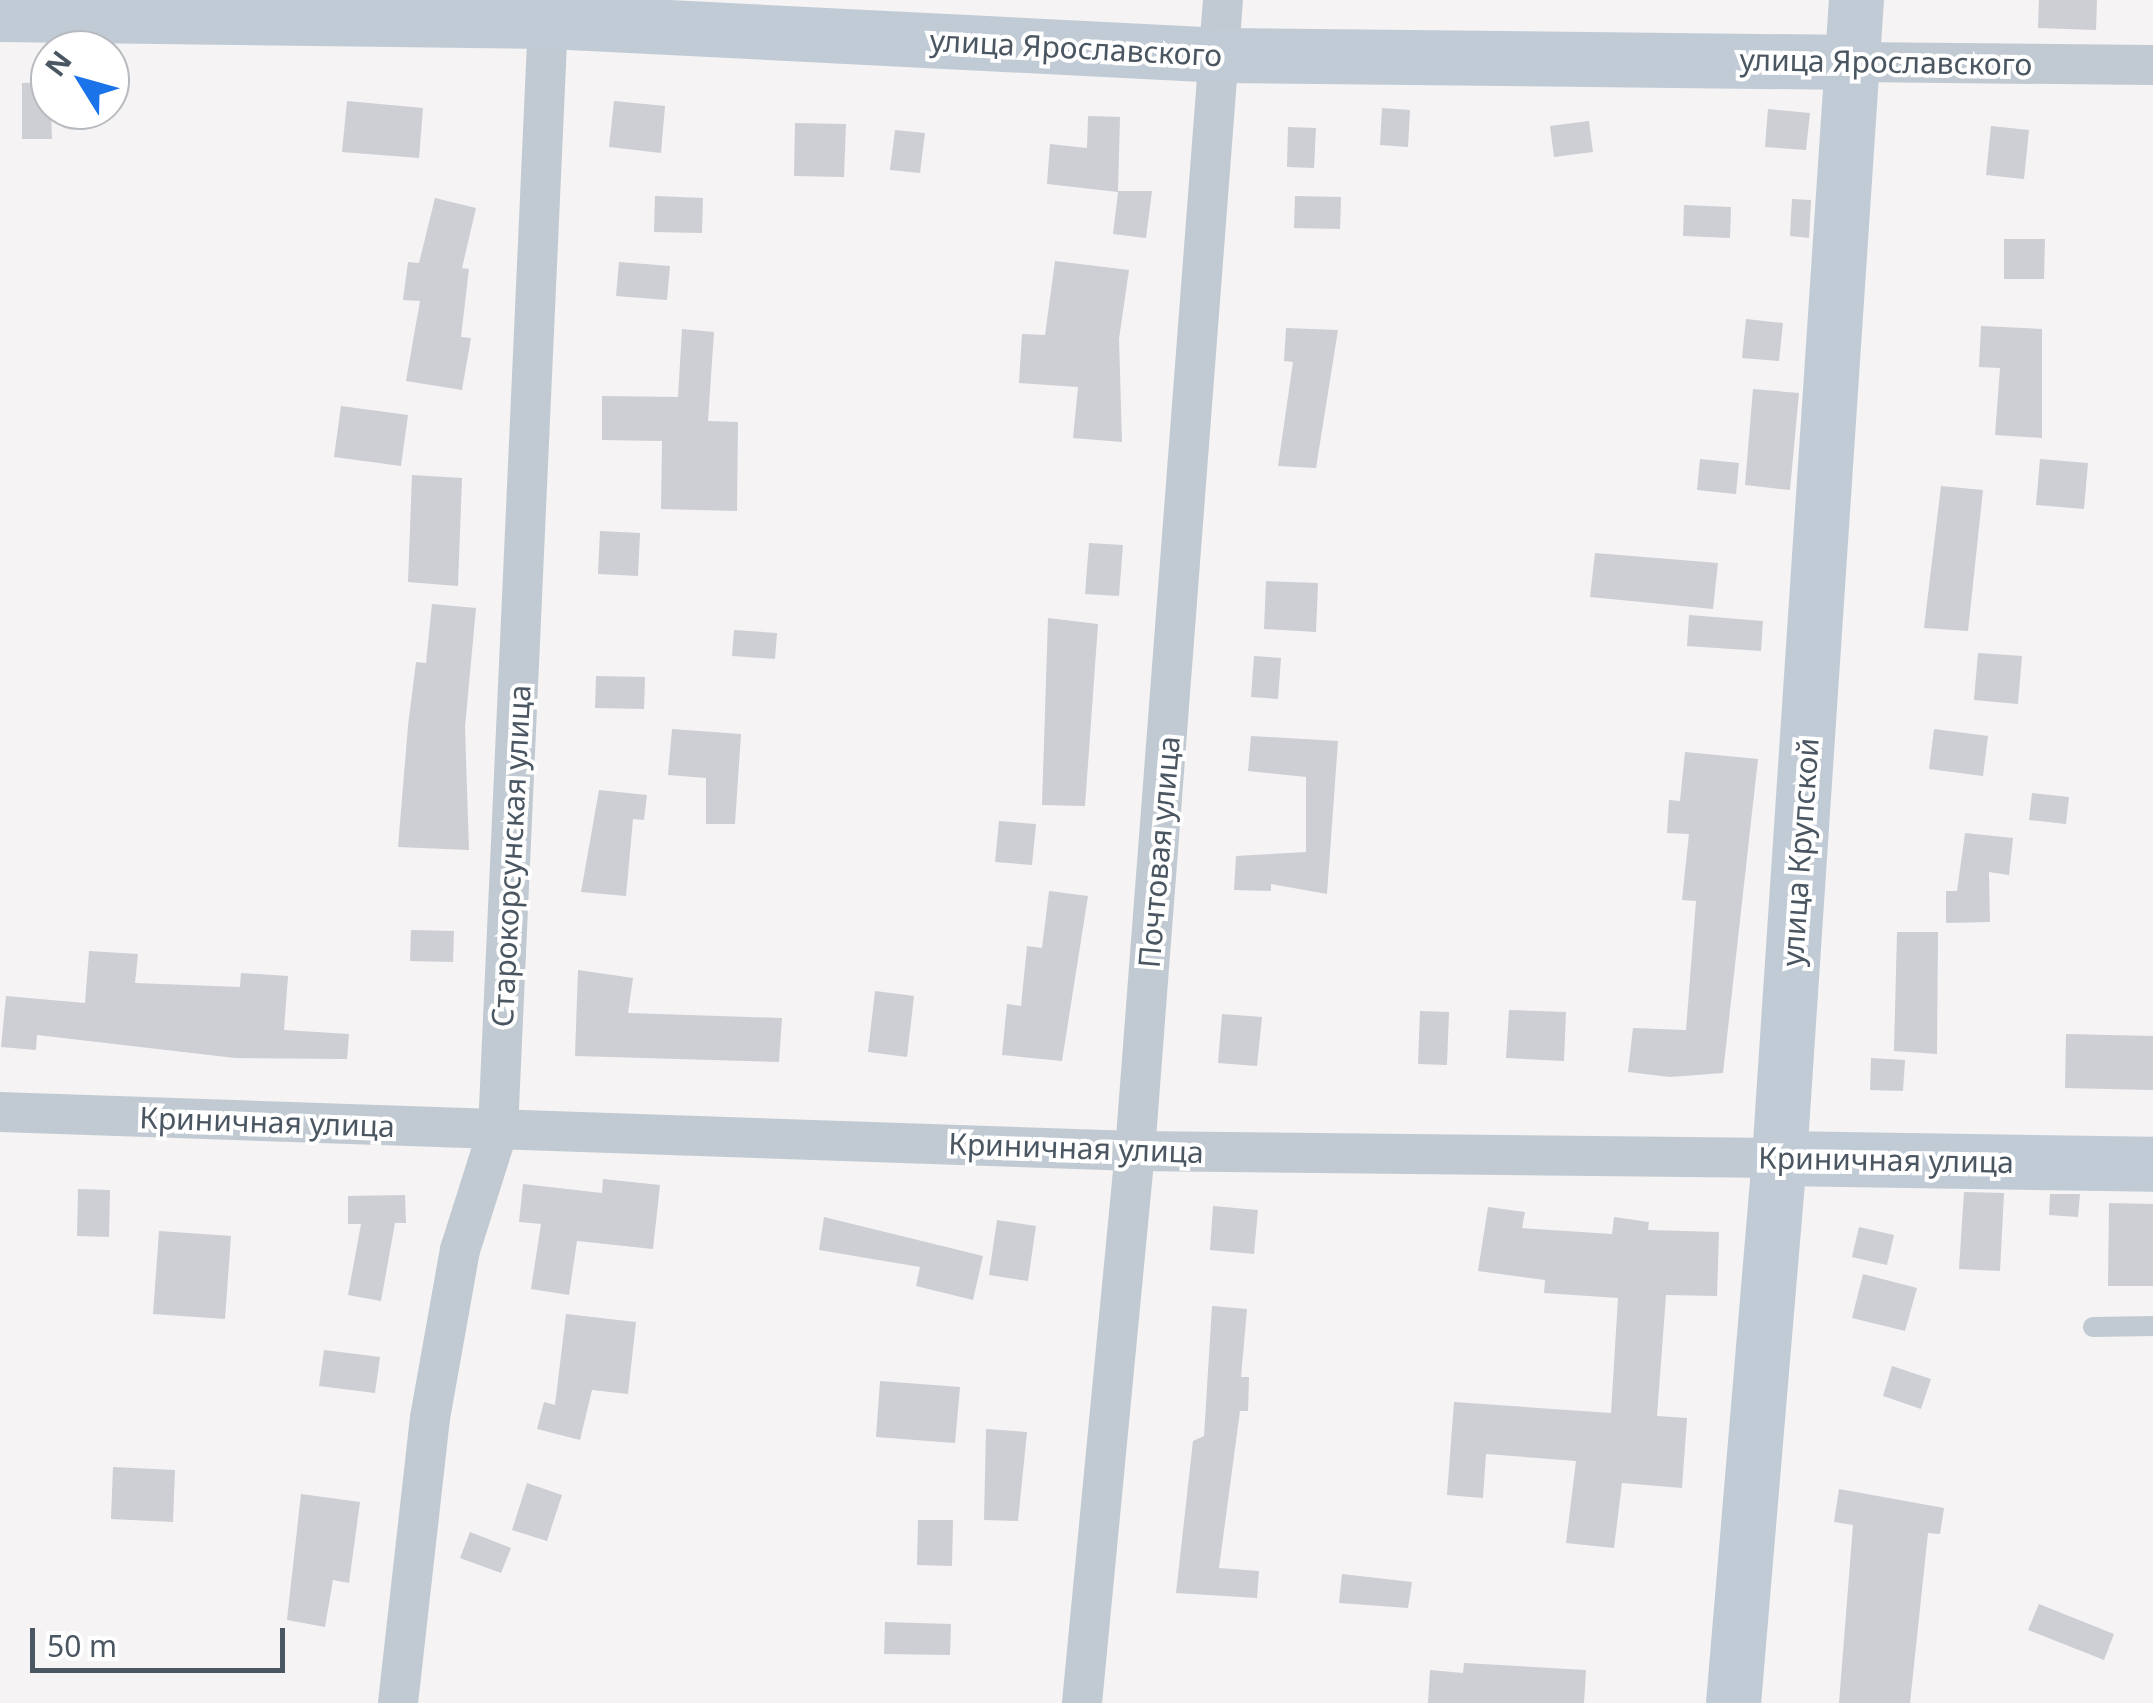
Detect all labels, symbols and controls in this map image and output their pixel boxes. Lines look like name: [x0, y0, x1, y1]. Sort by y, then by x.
street label: улица Ярославского: [929, 22, 1223, 74]
north arrow: [30, 30, 130, 130]
street label: улица Ярославского: [1739, 41, 2033, 83]
text: N: [36, 43, 80, 84]
street label: Старокорсунская улица: [484, 684, 538, 1028]
street label: Почтовая улица: [1131, 735, 1187, 969]
street label: улица Крупской: [1774, 737, 1826, 967]
street label: Криничная улица: [139, 1100, 395, 1144]
street label: Криничная улица: [948, 1126, 1204, 1170]
street label: Криничная улица: [1758, 1140, 2014, 1180]
scale bar: [35, 1608, 290, 1670]
text: 50 m: [47, 1625, 117, 1666]

